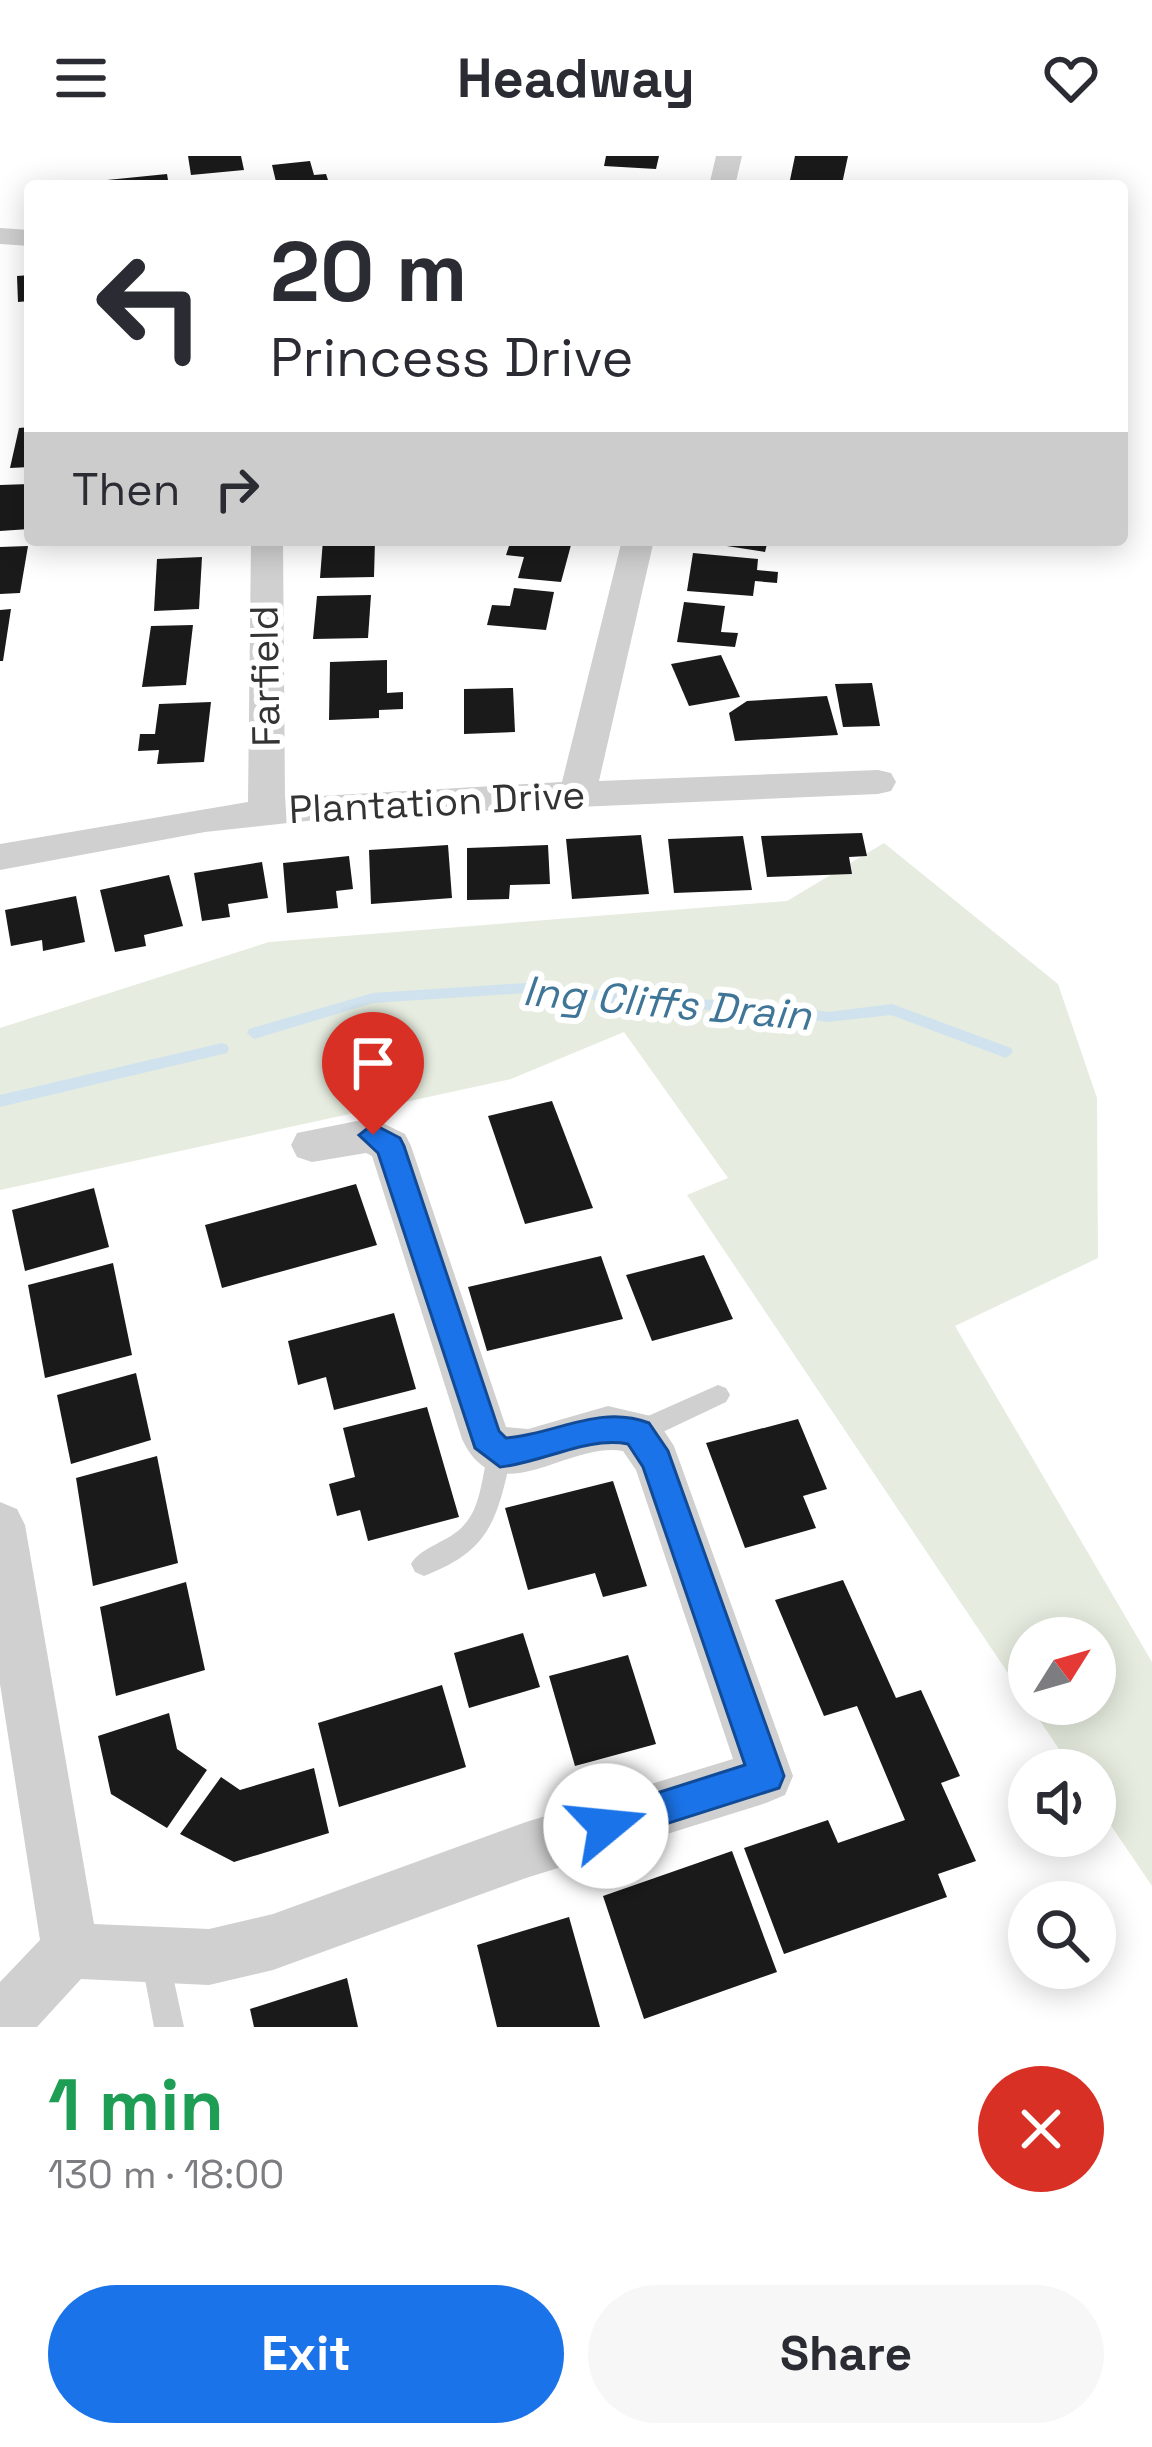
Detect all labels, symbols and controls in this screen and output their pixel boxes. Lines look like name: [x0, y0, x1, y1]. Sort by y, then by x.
text: Headway: [457, 44, 695, 113]
icon: menu: [48, 45, 114, 111]
icon: heart: [1038, 45, 1104, 111]
text: 20 m: [270, 218, 467, 326]
icon: left: [72, 228, 228, 384]
text: Princess Drive: [270, 323, 634, 392]
icon: right: [204, 456, 270, 522]
text: Then: [72, 461, 180, 518]
street label: Farfield: [239, 605, 291, 747]
street label: Plantation Drive: [288, 770, 586, 834]
water label: Ing Cliffs Drain: [521, 964, 815, 1042]
pin: [322, 1012, 424, 1135]
icon: arrive: [340, 1030, 406, 1096]
north arrow: [1008, 1617, 1116, 1725]
map controls: [1008, 1617, 1116, 1989]
button: sound: [1008, 1749, 1116, 1857]
position arrow: [543, 1763, 669, 1889]
button: search: [1008, 1881, 1116, 1989]
text: 1 min: [48, 2059, 224, 2151]
button: close: [978, 2066, 1104, 2192]
text: 130 m · 18:00: [48, 2150, 284, 2199]
button: Exit: [48, 2285, 564, 2423]
button: Share: [588, 2285, 1104, 2423]

